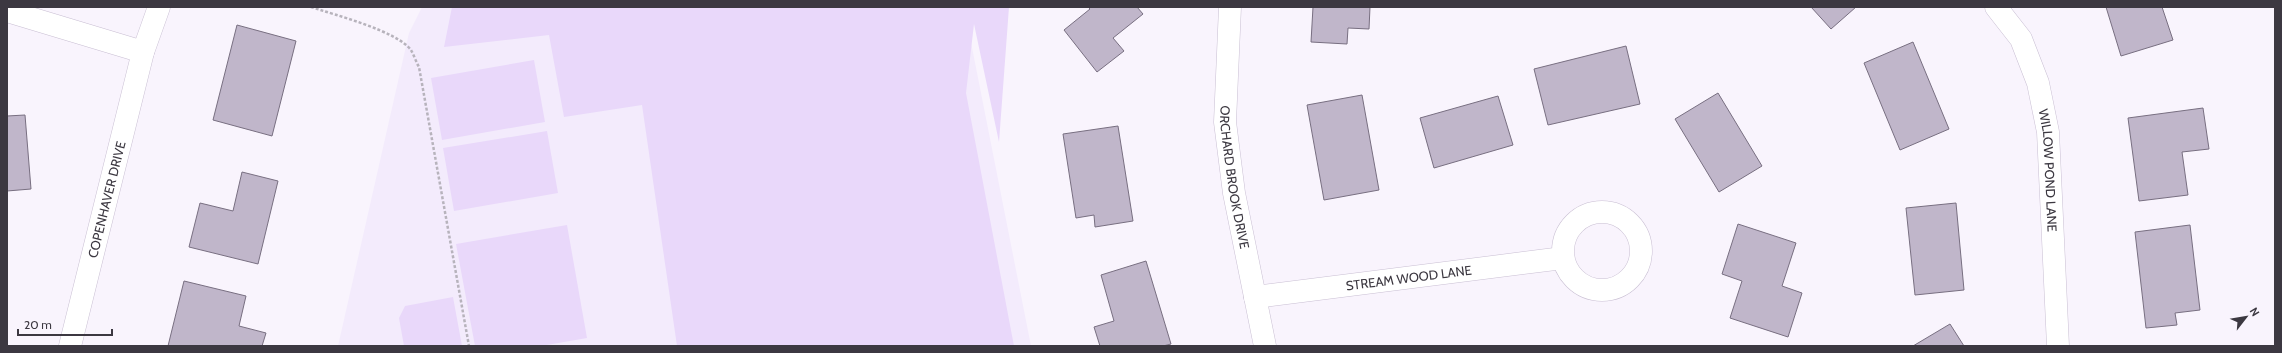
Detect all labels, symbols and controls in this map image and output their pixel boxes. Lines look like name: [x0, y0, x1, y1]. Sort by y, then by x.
street label: ORCHARD BROOK DRIVE: [1217, 105, 1253, 250]
street label: WILLOW POND LANE: [2035, 107, 2061, 232]
street label: COPENHAVER DRIVE: [84, 139, 129, 260]
street label: STREAM WOOD LANE: [1345, 262, 1473, 293]
north arrow: [2226, 297, 2266, 337]
text: N: [2247, 305, 2263, 319]
scale bar: [18, 311, 112, 337]
text: 20 m: [24, 317, 52, 332]

